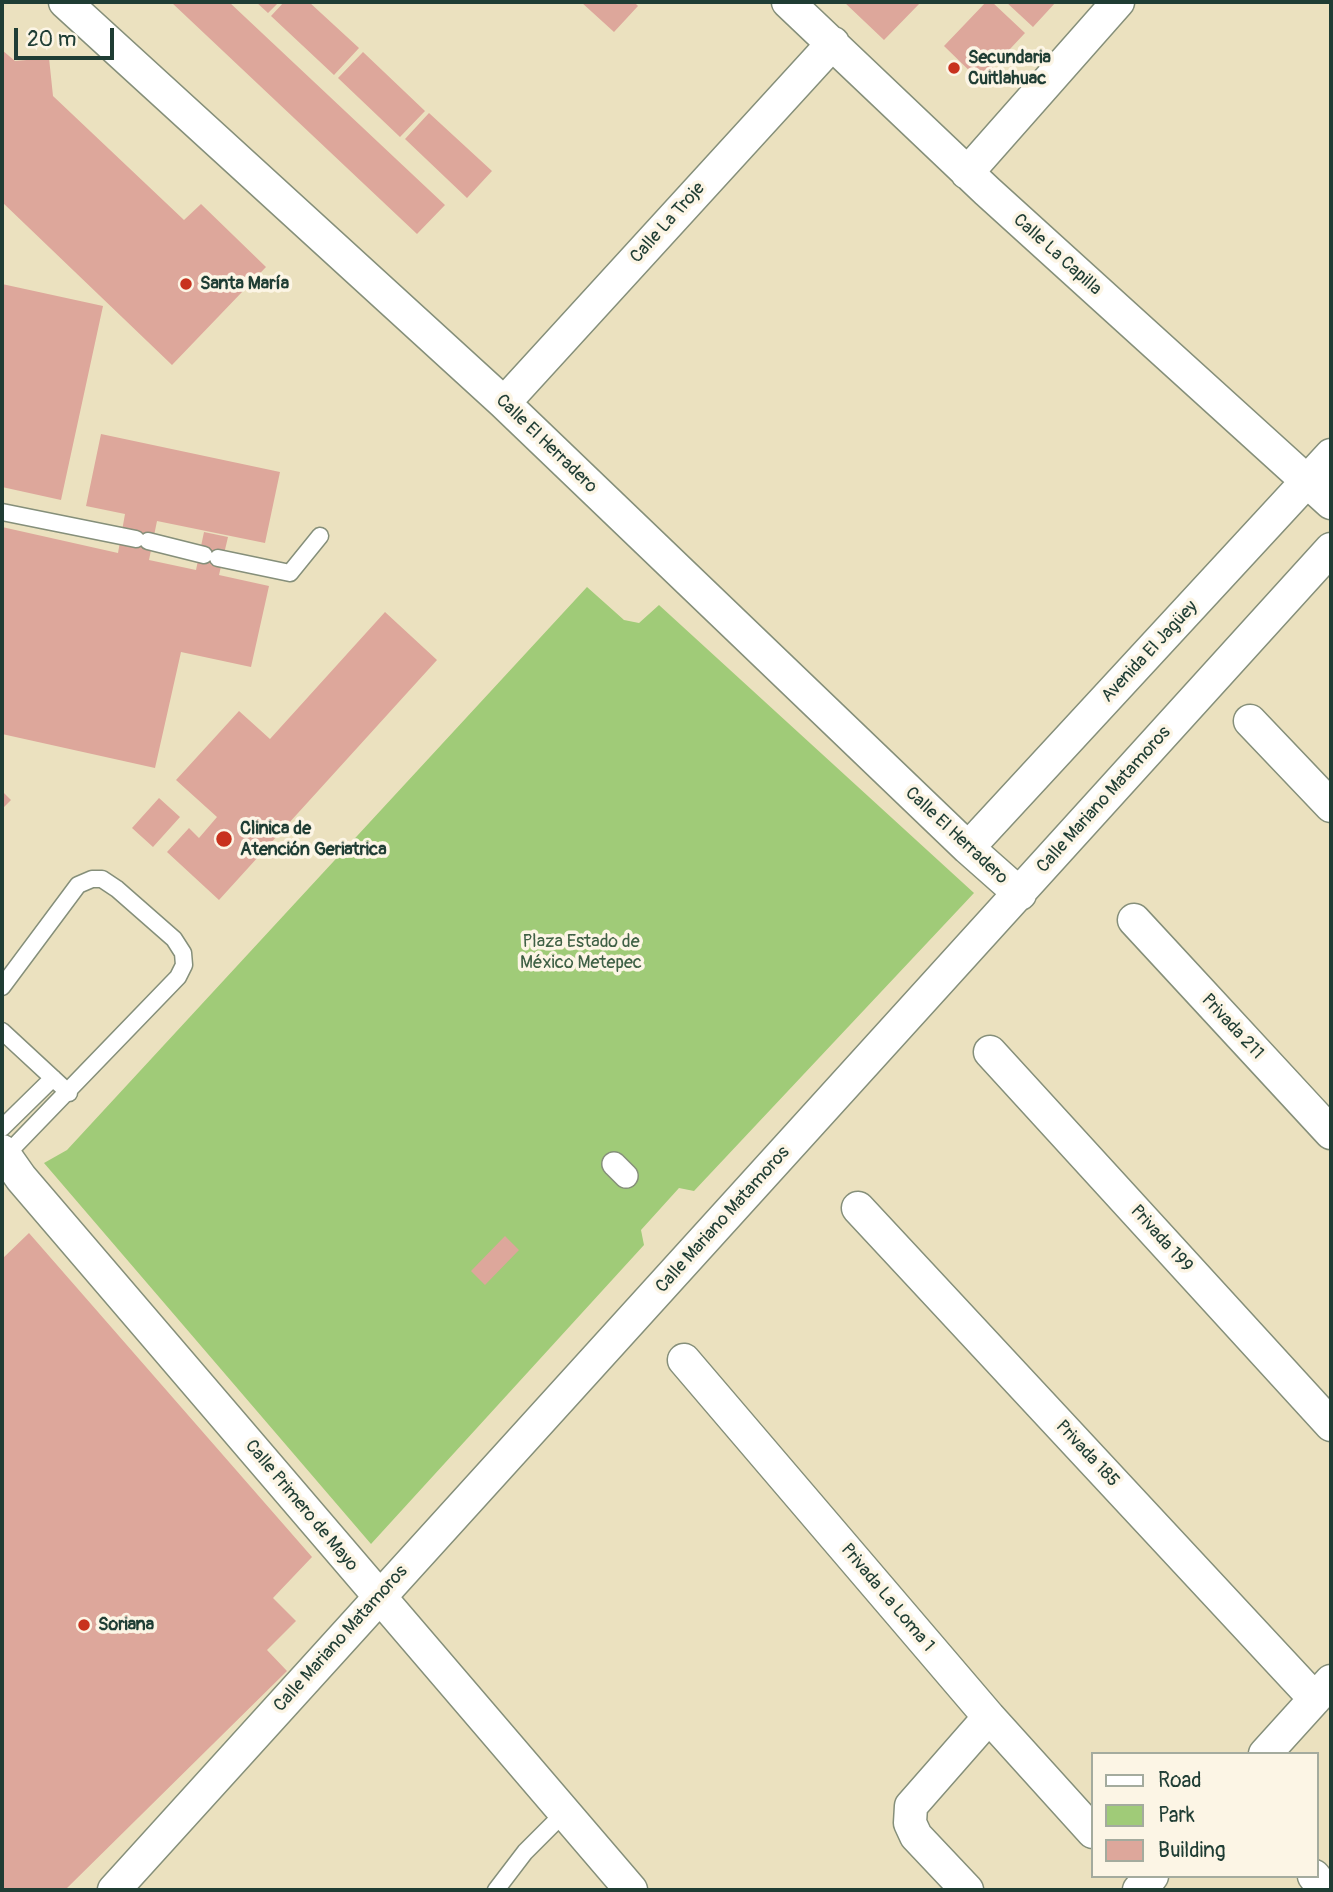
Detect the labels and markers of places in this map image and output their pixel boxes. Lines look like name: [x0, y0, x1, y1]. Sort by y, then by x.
place label: Secundaria Cuitlahuac: [968, 47, 1051, 90]
marker: Secundaria Cuitlahuac: [946, 60, 962, 76]
place label: Santa María: [200, 273, 289, 295]
marker: Santa María: [178, 276, 194, 292]
place label: Clinica de Atención Geriatrica: [240, 818, 387, 860]
marker: Clinica de Atención Geriatrica: [214, 829, 234, 849]
place label: Soriana: [98, 1614, 154, 1636]
marker: Soriana: [76, 1617, 92, 1633]

